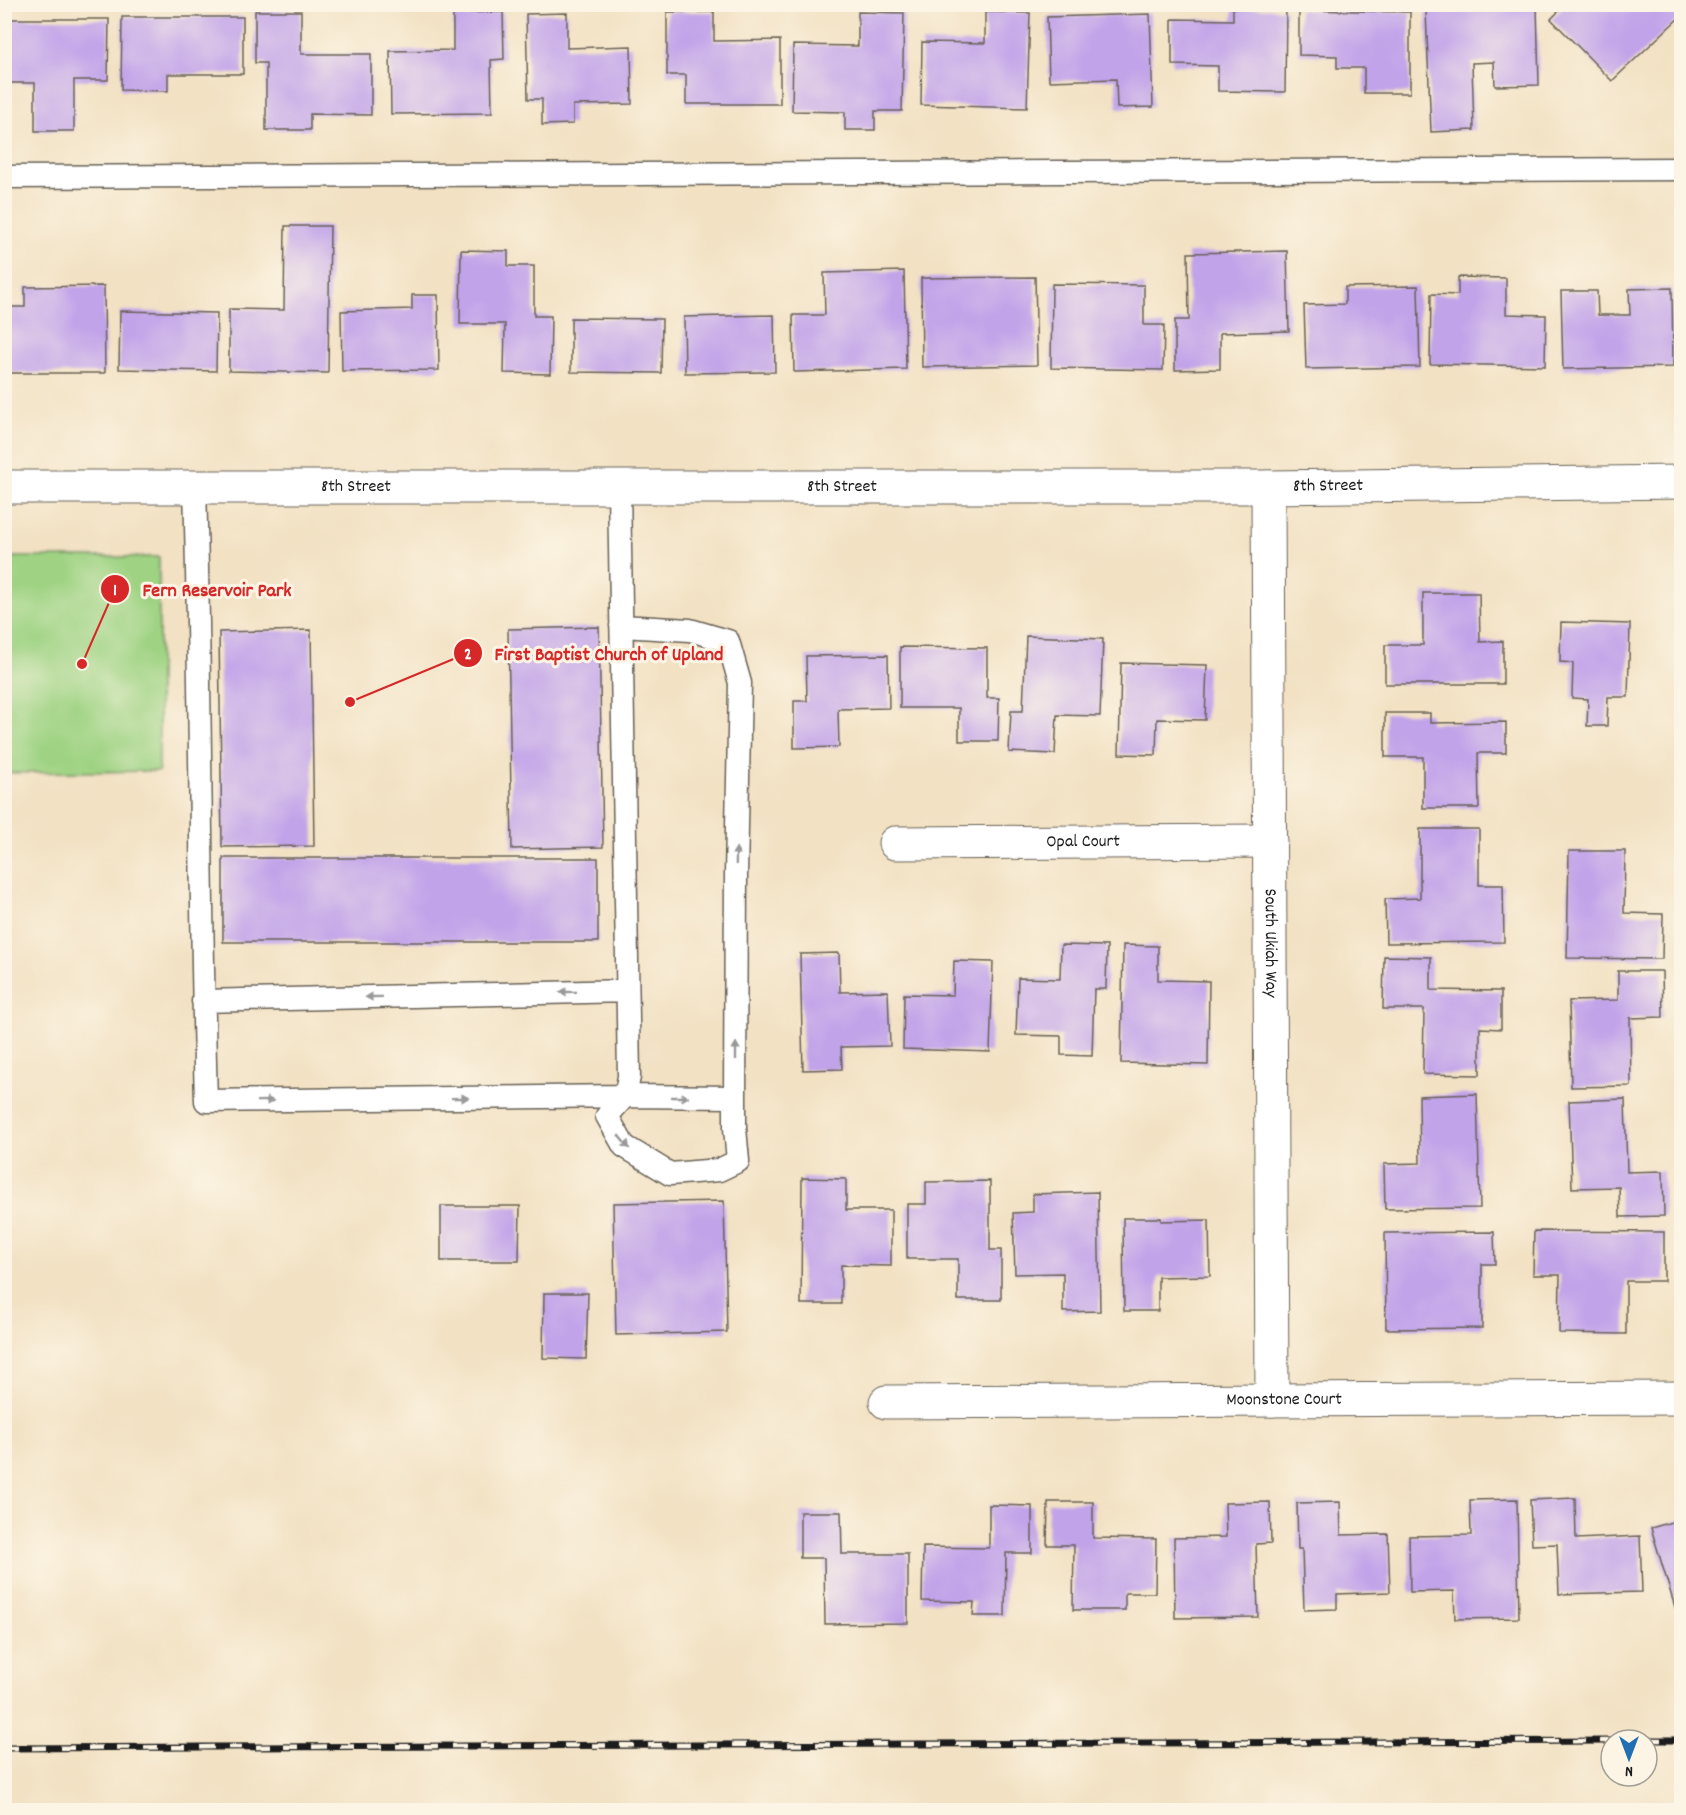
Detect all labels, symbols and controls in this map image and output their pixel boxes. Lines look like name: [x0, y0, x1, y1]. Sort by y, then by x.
street label: 8th Street: [1293, 473, 1364, 499]
street label: 8th Street: [321, 475, 391, 500]
street label: 8th Street: [807, 475, 877, 500]
callout: Fern Reservoir Park: [100, 570, 303, 608]
text: Fern Reservoir Park: [142, 578, 292, 606]
text: 1: [113, 579, 117, 604]
callout: First Baptist Church of Upland: [453, 634, 735, 672]
text: First Baptist Church of Upland: [495, 642, 723, 670]
text: 2: [464, 643, 472, 668]
street label: Opal Court: [1046, 829, 1120, 855]
one-way arrow: [731, 847, 741, 866]
street label: South Ukiah Way: [1257, 888, 1283, 998]
one-way arrow: [559, 987, 578, 997]
one-way arrow: [364, 992, 383, 1001]
one-way arrow: [731, 1042, 741, 1061]
one-way arrow: [671, 1092, 690, 1101]
one-way arrow: [450, 1093, 469, 1103]
one-way arrow: [255, 1096, 274, 1106]
one-way arrow: [617, 1134, 630, 1150]
street label: Moonstone Court: [1226, 1387, 1342, 1413]
north arrow: [1599, 1728, 1659, 1788]
text: N: [1625, 1759, 1633, 1782]

